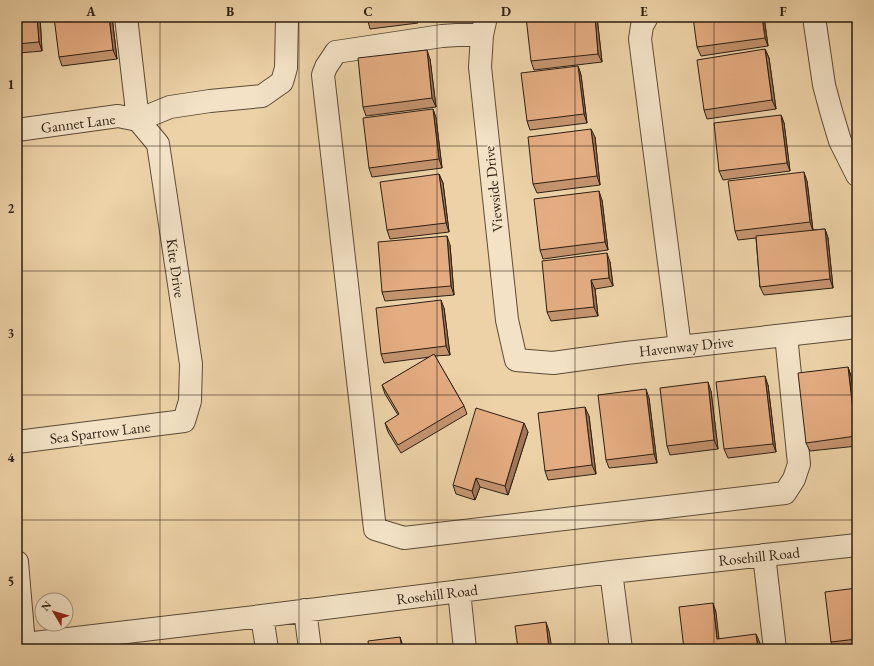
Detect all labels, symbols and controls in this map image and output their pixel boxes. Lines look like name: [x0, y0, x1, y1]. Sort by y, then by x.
text: A: [85, 3, 96, 20]
text: B: [226, 3, 234, 20]
text: C: [363, 3, 373, 20]
text: D: [501, 3, 511, 20]
text: E: [640, 3, 648, 20]
text: F: [779, 3, 787, 20]
text: 1: [8, 76, 15, 93]
street label: Gannet Lane: [40, 109, 116, 137]
street label: Viewside Drive: [479, 145, 507, 233]
text: 2: [8, 200, 15, 217]
street label: Kite Drive: [162, 237, 190, 299]
text: 3: [8, 325, 15, 342]
street label: Havenway Drive: [638, 332, 734, 360]
street label: Sea Sparrow Lane: [49, 416, 152, 448]
text: 4: [8, 449, 15, 466]
street label: Rosehill Road: [717, 542, 801, 570]
text: 5: [8, 573, 14, 590]
street label: Rosehill Road: [395, 580, 479, 608]
north arrow: [34, 592, 74, 632]
text: N: [38, 598, 54, 614]

